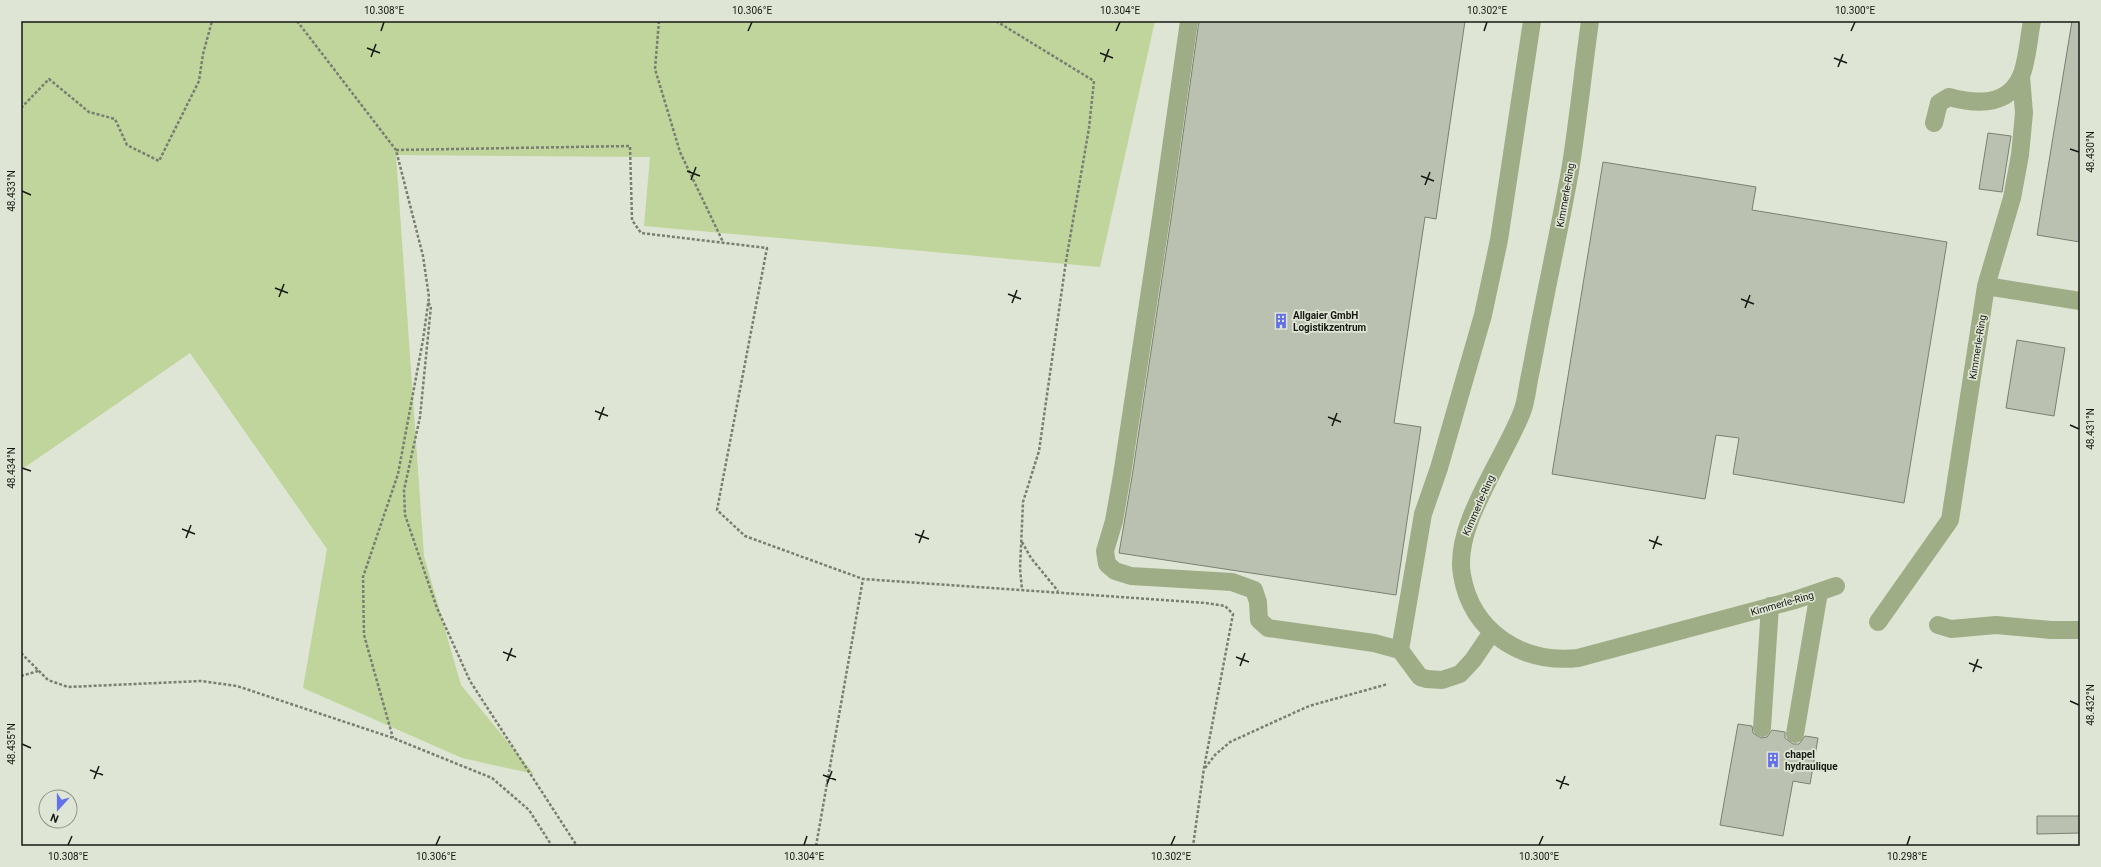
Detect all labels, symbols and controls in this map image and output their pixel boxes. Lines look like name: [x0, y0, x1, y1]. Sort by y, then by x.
text: 10.308°E: [364, 5, 404, 16]
text: 10.306°E: [732, 5, 772, 16]
text: 10.304°E: [1100, 5, 1140, 16]
text: 10.302°E: [1467, 5, 1507, 16]
text: 10.300°E: [1835, 5, 1875, 16]
text: 48.430°N: [2085, 131, 2096, 173]
street label: Kimmerle-Ring: [1554, 162, 1577, 228]
text: 48.433°N: [6, 170, 17, 212]
place label: Allgaier GmbH Logistikzentrum: [1293, 310, 1367, 333]
building icon: Allgaier GmbH Logistikzentrum: [1272, 312, 1290, 330]
street label: Kimmerle-Ring: [1967, 314, 1988, 380]
text: 48.431°N: [2085, 408, 2096, 450]
text: 48.434°N: [6, 447, 17, 489]
street label: Kimmerle-Ring: [1460, 473, 1497, 537]
street label: Kimmerle-Ring: [1749, 589, 1815, 618]
text: 48.432°N: [2085, 684, 2096, 726]
text: 48.435°N: [6, 723, 17, 765]
place label: chapel hydraulique: [1785, 749, 1838, 772]
building icon: chapel hydraulique: [1764, 751, 1782, 769]
north arrow: [38, 789, 78, 829]
text: N: [48, 810, 61, 825]
text: 10.308°E: [48, 851, 88, 862]
text: 10.306°E: [416, 851, 456, 862]
text: 10.304°E: [784, 851, 824, 862]
text: 10.302°E: [1151, 851, 1191, 862]
text: 10.300°E: [1519, 851, 1559, 862]
text: 10.298°E: [1887, 851, 1927, 862]

